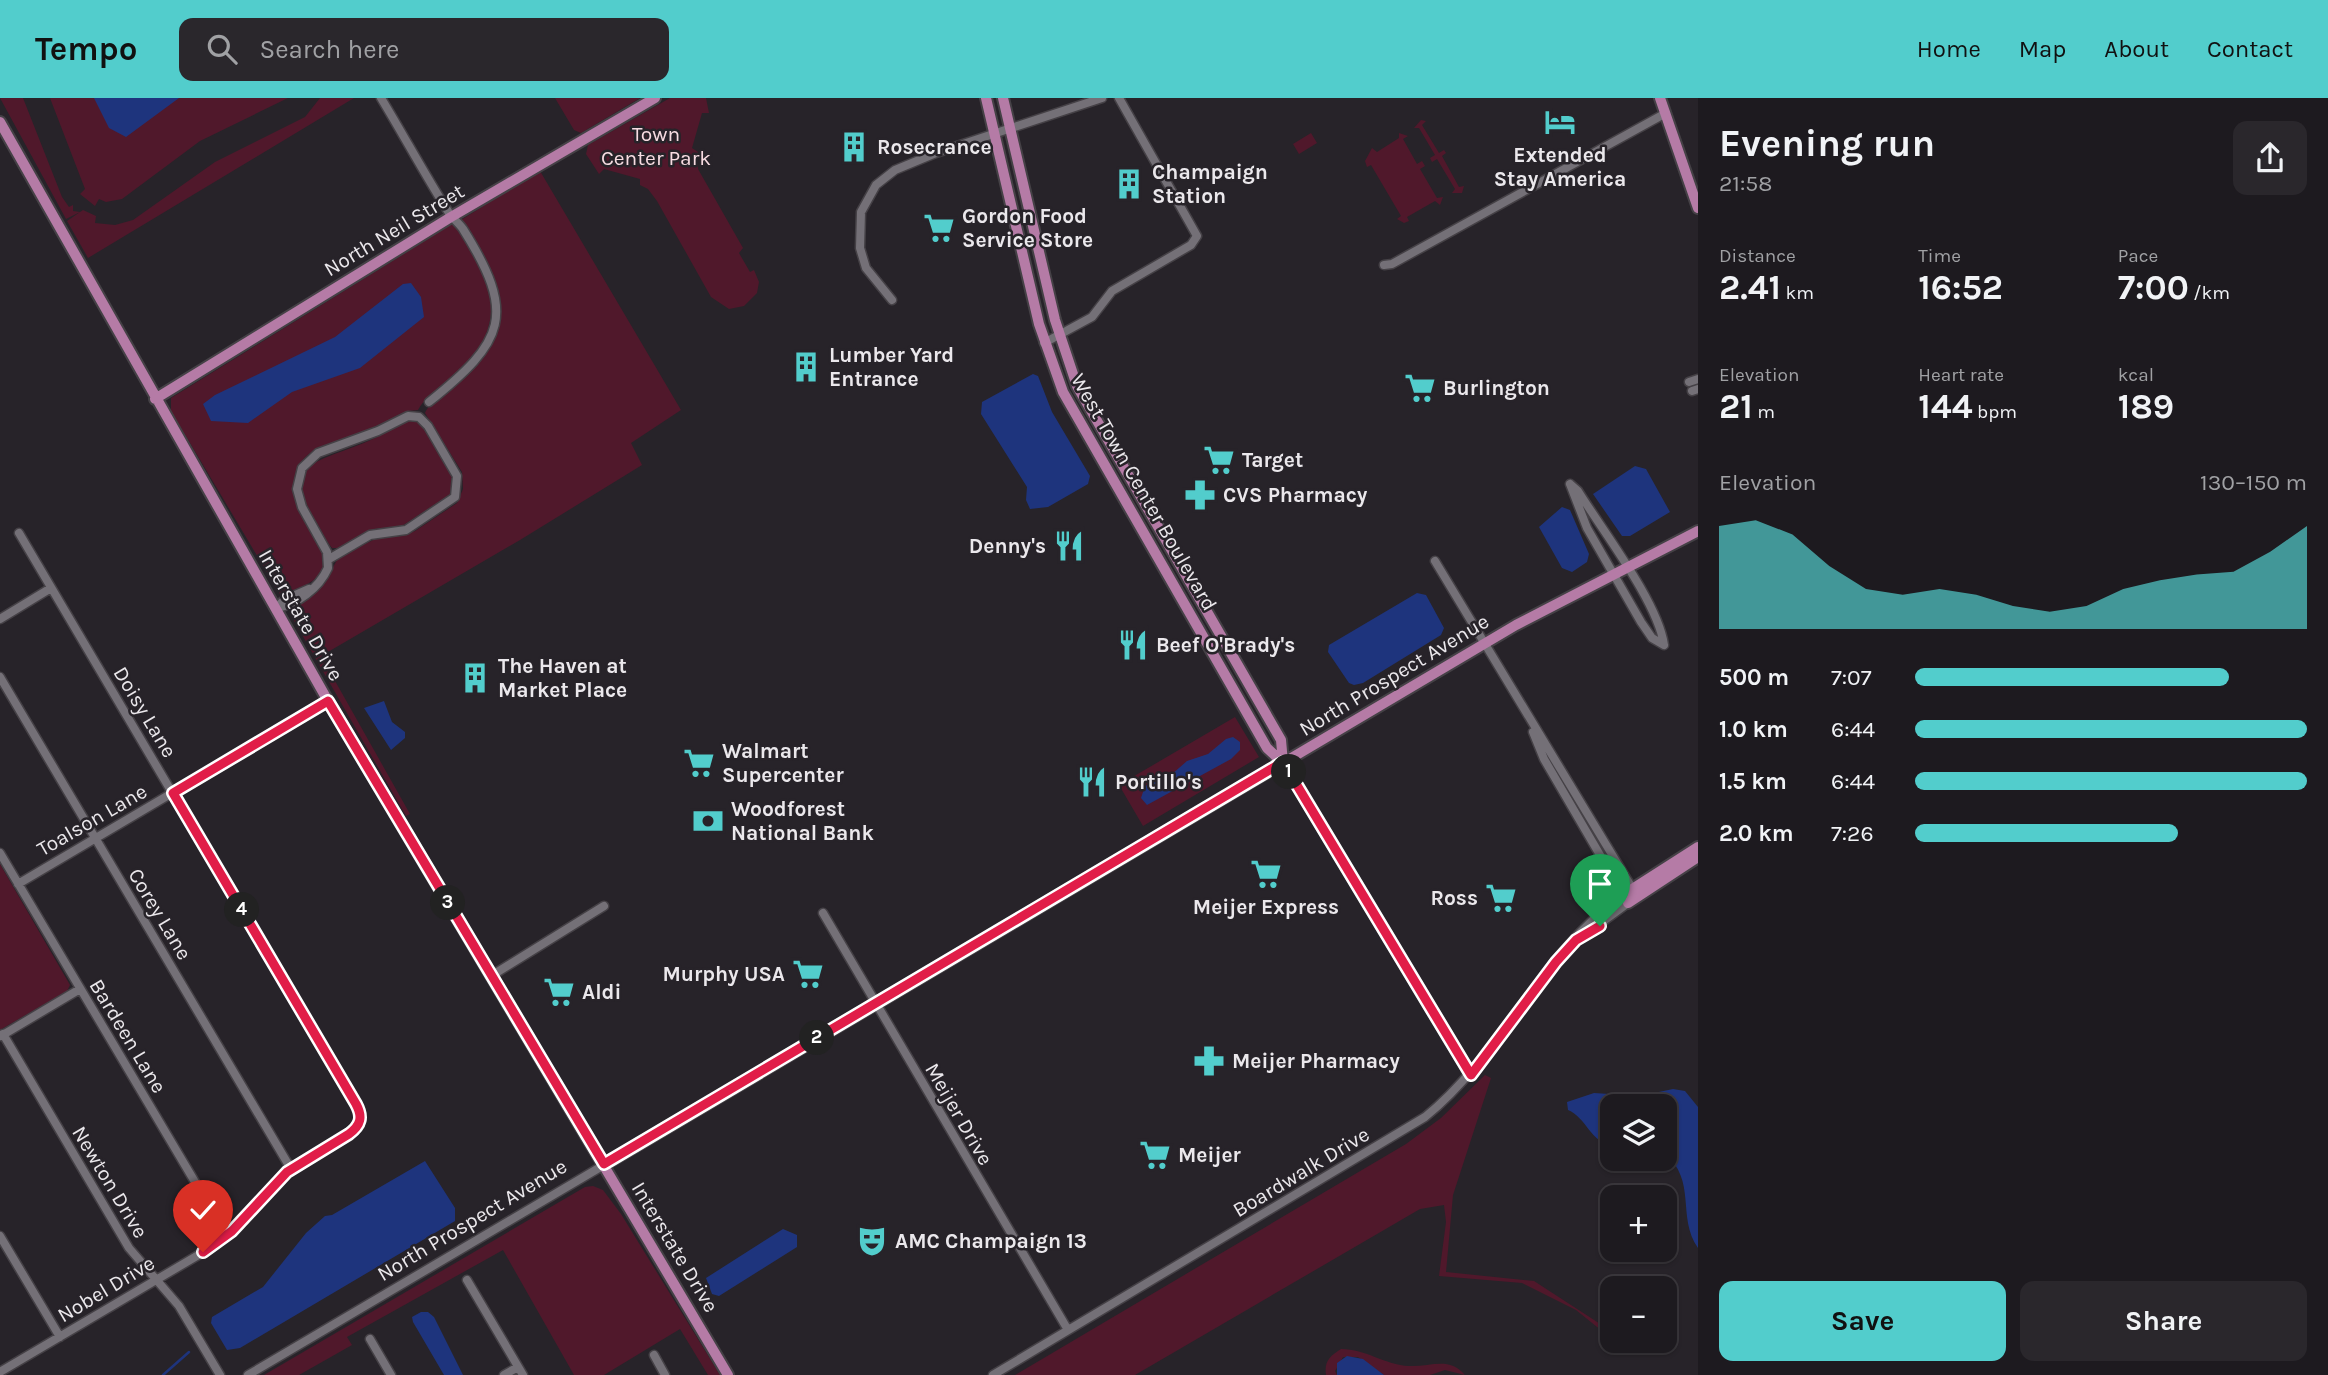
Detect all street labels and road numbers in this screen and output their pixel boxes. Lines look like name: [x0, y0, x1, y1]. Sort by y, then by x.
street label: North Neil Street: [320, 179, 468, 281]
street label: West Town Center Boulevard: [1066, 369, 1222, 615]
street label: Interstate Drive: [254, 545, 348, 685]
street label: North Prospect Avenue: [1295, 609, 1493, 741]
street label: Doisy Lane: [108, 662, 182, 762]
street label: Toalson Lane: [33, 779, 151, 861]
street label: Corey Lane: [123, 864, 197, 964]
street label: Bardeen Lane: [85, 975, 171, 1097]
street label: Meijer Drive: [920, 1059, 998, 1169]
street label: Newton Drive: [67, 1122, 153, 1242]
street label: Boardwalk Drive: [1229, 1122, 1373, 1222]
street label: North Prospect Avenue: [373, 1154, 571, 1286]
street label: Interstate Drive: [627, 1177, 723, 1317]
street label: Nobel Drive: [53, 1251, 159, 1327]

